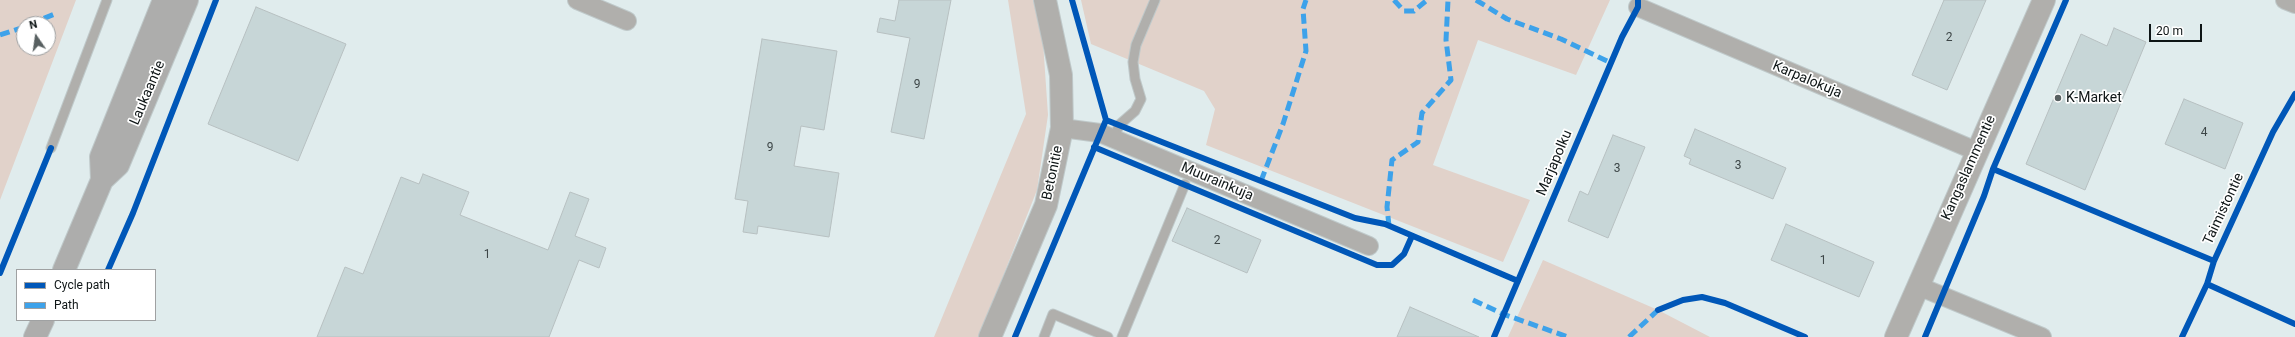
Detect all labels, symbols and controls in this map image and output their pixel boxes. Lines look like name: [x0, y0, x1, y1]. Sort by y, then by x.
north arrow: [16, 16, 56, 56]
scale bar: [2151, 16, 2204, 42]
text: N: [28, 18, 39, 32]
text: 20 m: [2156, 24, 2183, 38]
house number: 2: [1946, 31, 1952, 45]
street label: Laukaantie: [127, 58, 169, 128]
street label: Karpalokuja: [1770, 58, 1844, 102]
house number: 9: [914, 78, 920, 92]
place label: K-Market: [2066, 90, 2122, 106]
marker: K-Market: [2053, 93, 2063, 103]
street label: Kangaslammentie: [1938, 113, 2000, 223]
house number: 4: [2201, 126, 2207, 140]
street label: Marjapolku: [1534, 128, 1576, 198]
house number: 9: [767, 141, 773, 155]
street label: Betonitie: [1039, 144, 1067, 202]
street label: Muurainkuja: [1178, 159, 1256, 205]
house number: 3: [1735, 159, 1741, 173]
house number: 3: [1614, 162, 1620, 176]
street label: Taimistontie: [2200, 171, 2248, 247]
house number: 2: [1214, 234, 1220, 248]
house number: 1: [484, 248, 490, 262]
house number: 1: [1820, 254, 1826, 268]
legend: [16, 269, 156, 321]
text: Cycle path: [54, 278, 110, 292]
text: Path: [54, 298, 79, 312]

